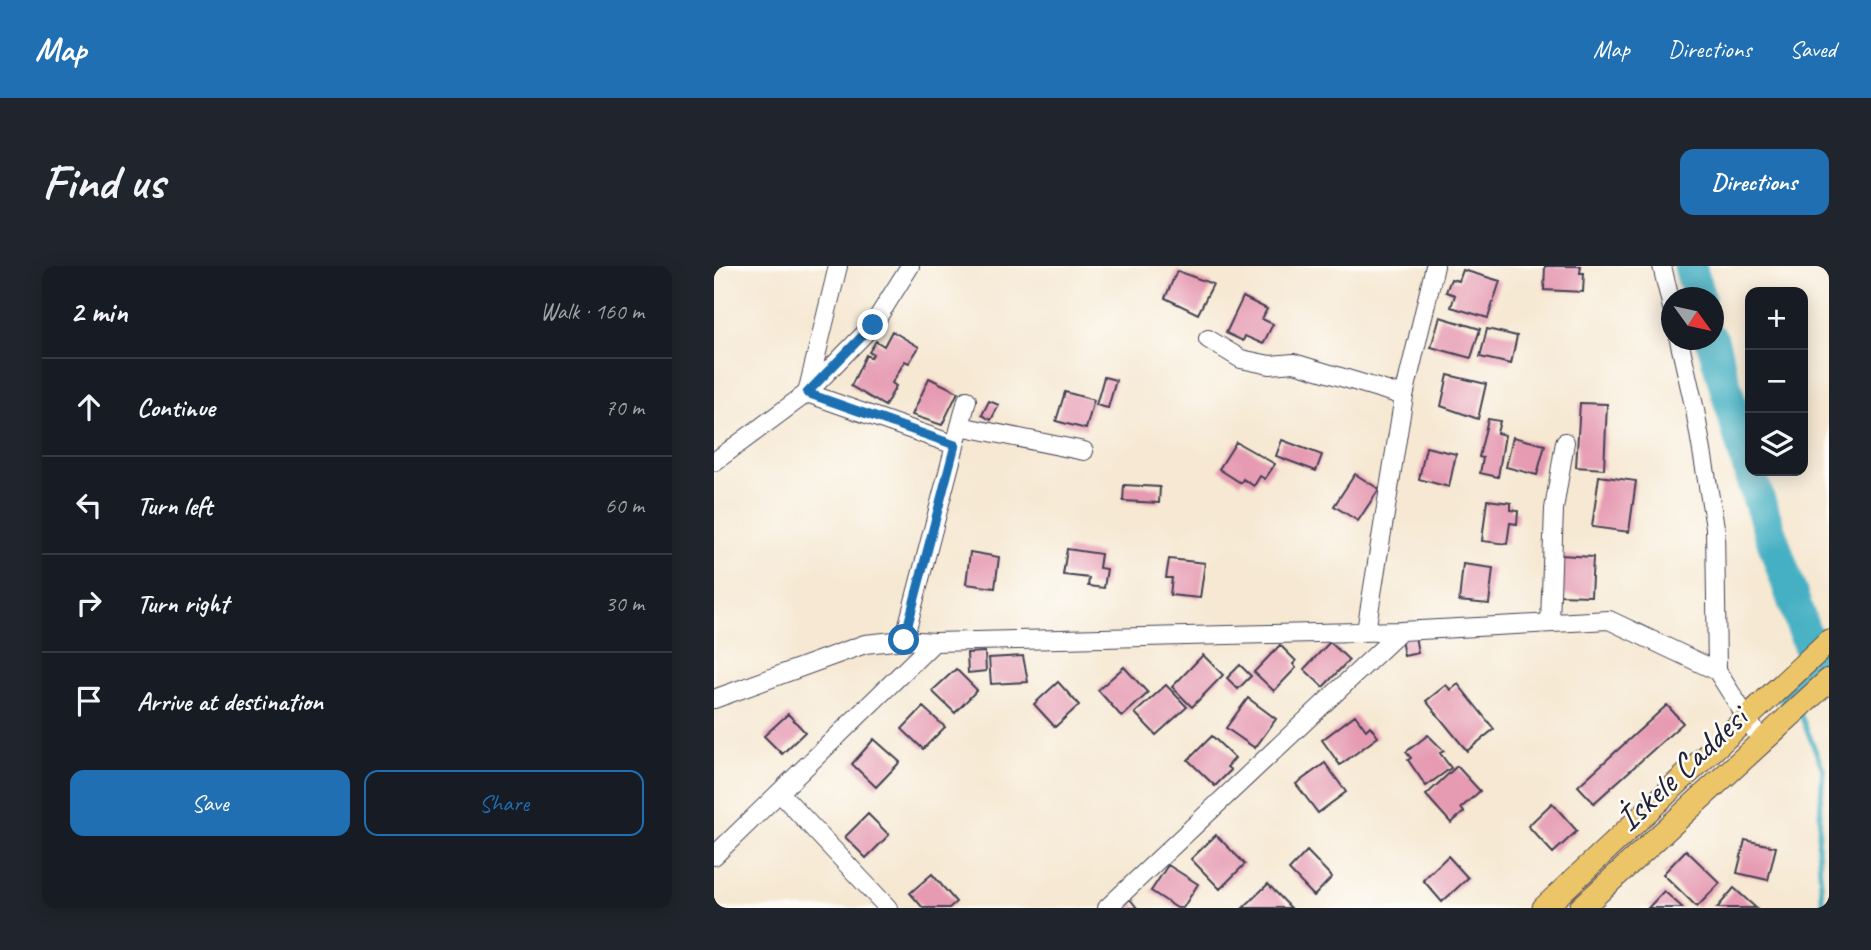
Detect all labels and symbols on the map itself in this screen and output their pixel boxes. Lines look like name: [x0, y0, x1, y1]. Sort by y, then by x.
north arrow: [1661, 287, 1724, 350]
route end: [857, 309, 888, 340]
route start: [888, 624, 919, 655]
street label: İskele Caddesi: [1606, 693, 1760, 841]

